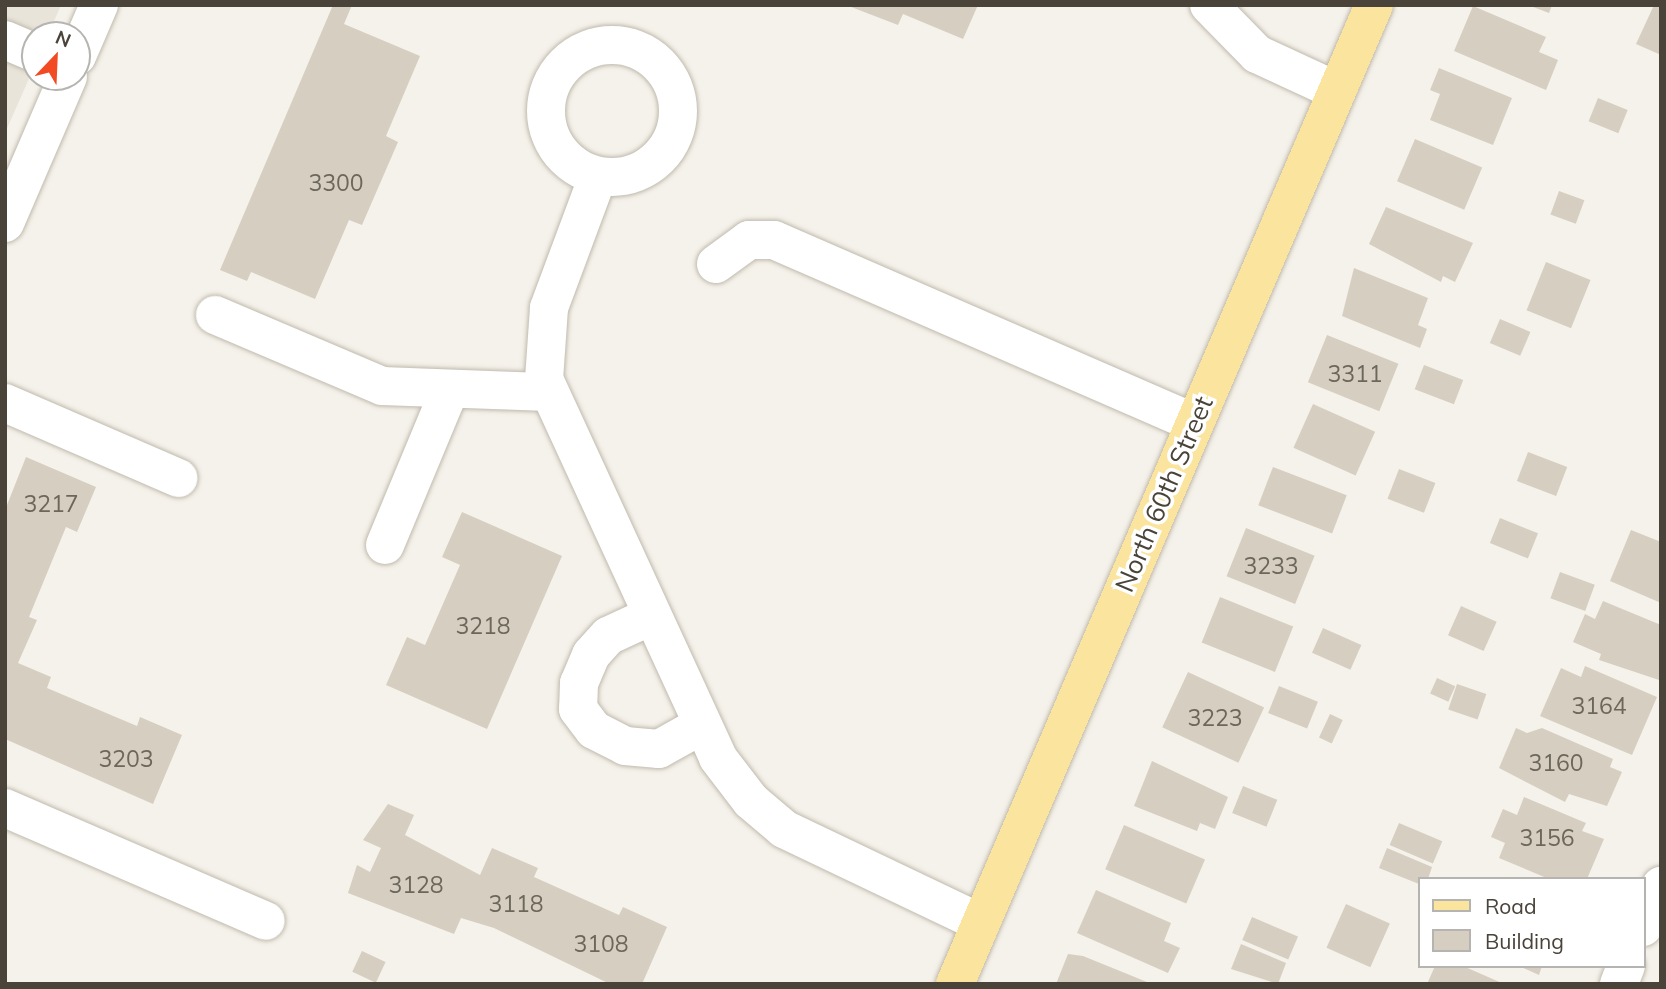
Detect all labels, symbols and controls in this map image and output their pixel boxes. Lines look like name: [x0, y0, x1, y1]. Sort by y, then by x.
north arrow: [21, 21, 91, 91]
text: N: [52, 25, 75, 52]
house number: 3300: [308, 169, 364, 197]
house number: 3311: [1327, 360, 1383, 388]
street label: North 60th Street: [1109, 391, 1219, 597]
house number: 3217: [23, 490, 79, 518]
house number: 3233: [1243, 552, 1299, 580]
house number: 3218: [455, 612, 511, 640]
house number: 3164: [1571, 692, 1627, 720]
house number: 3223: [1187, 704, 1243, 732]
house number: 3203: [98, 745, 154, 773]
house number: 3160: [1528, 749, 1584, 777]
house number: 3156: [1519, 824, 1575, 852]
house number: 3128: [388, 871, 444, 899]
legend: [1418, 877, 1645, 968]
house number: 3118: [488, 890, 544, 918]
text: Road: [1485, 893, 1536, 919]
text: Building: [1485, 928, 1564, 954]
house number: 3108: [573, 930, 629, 958]

